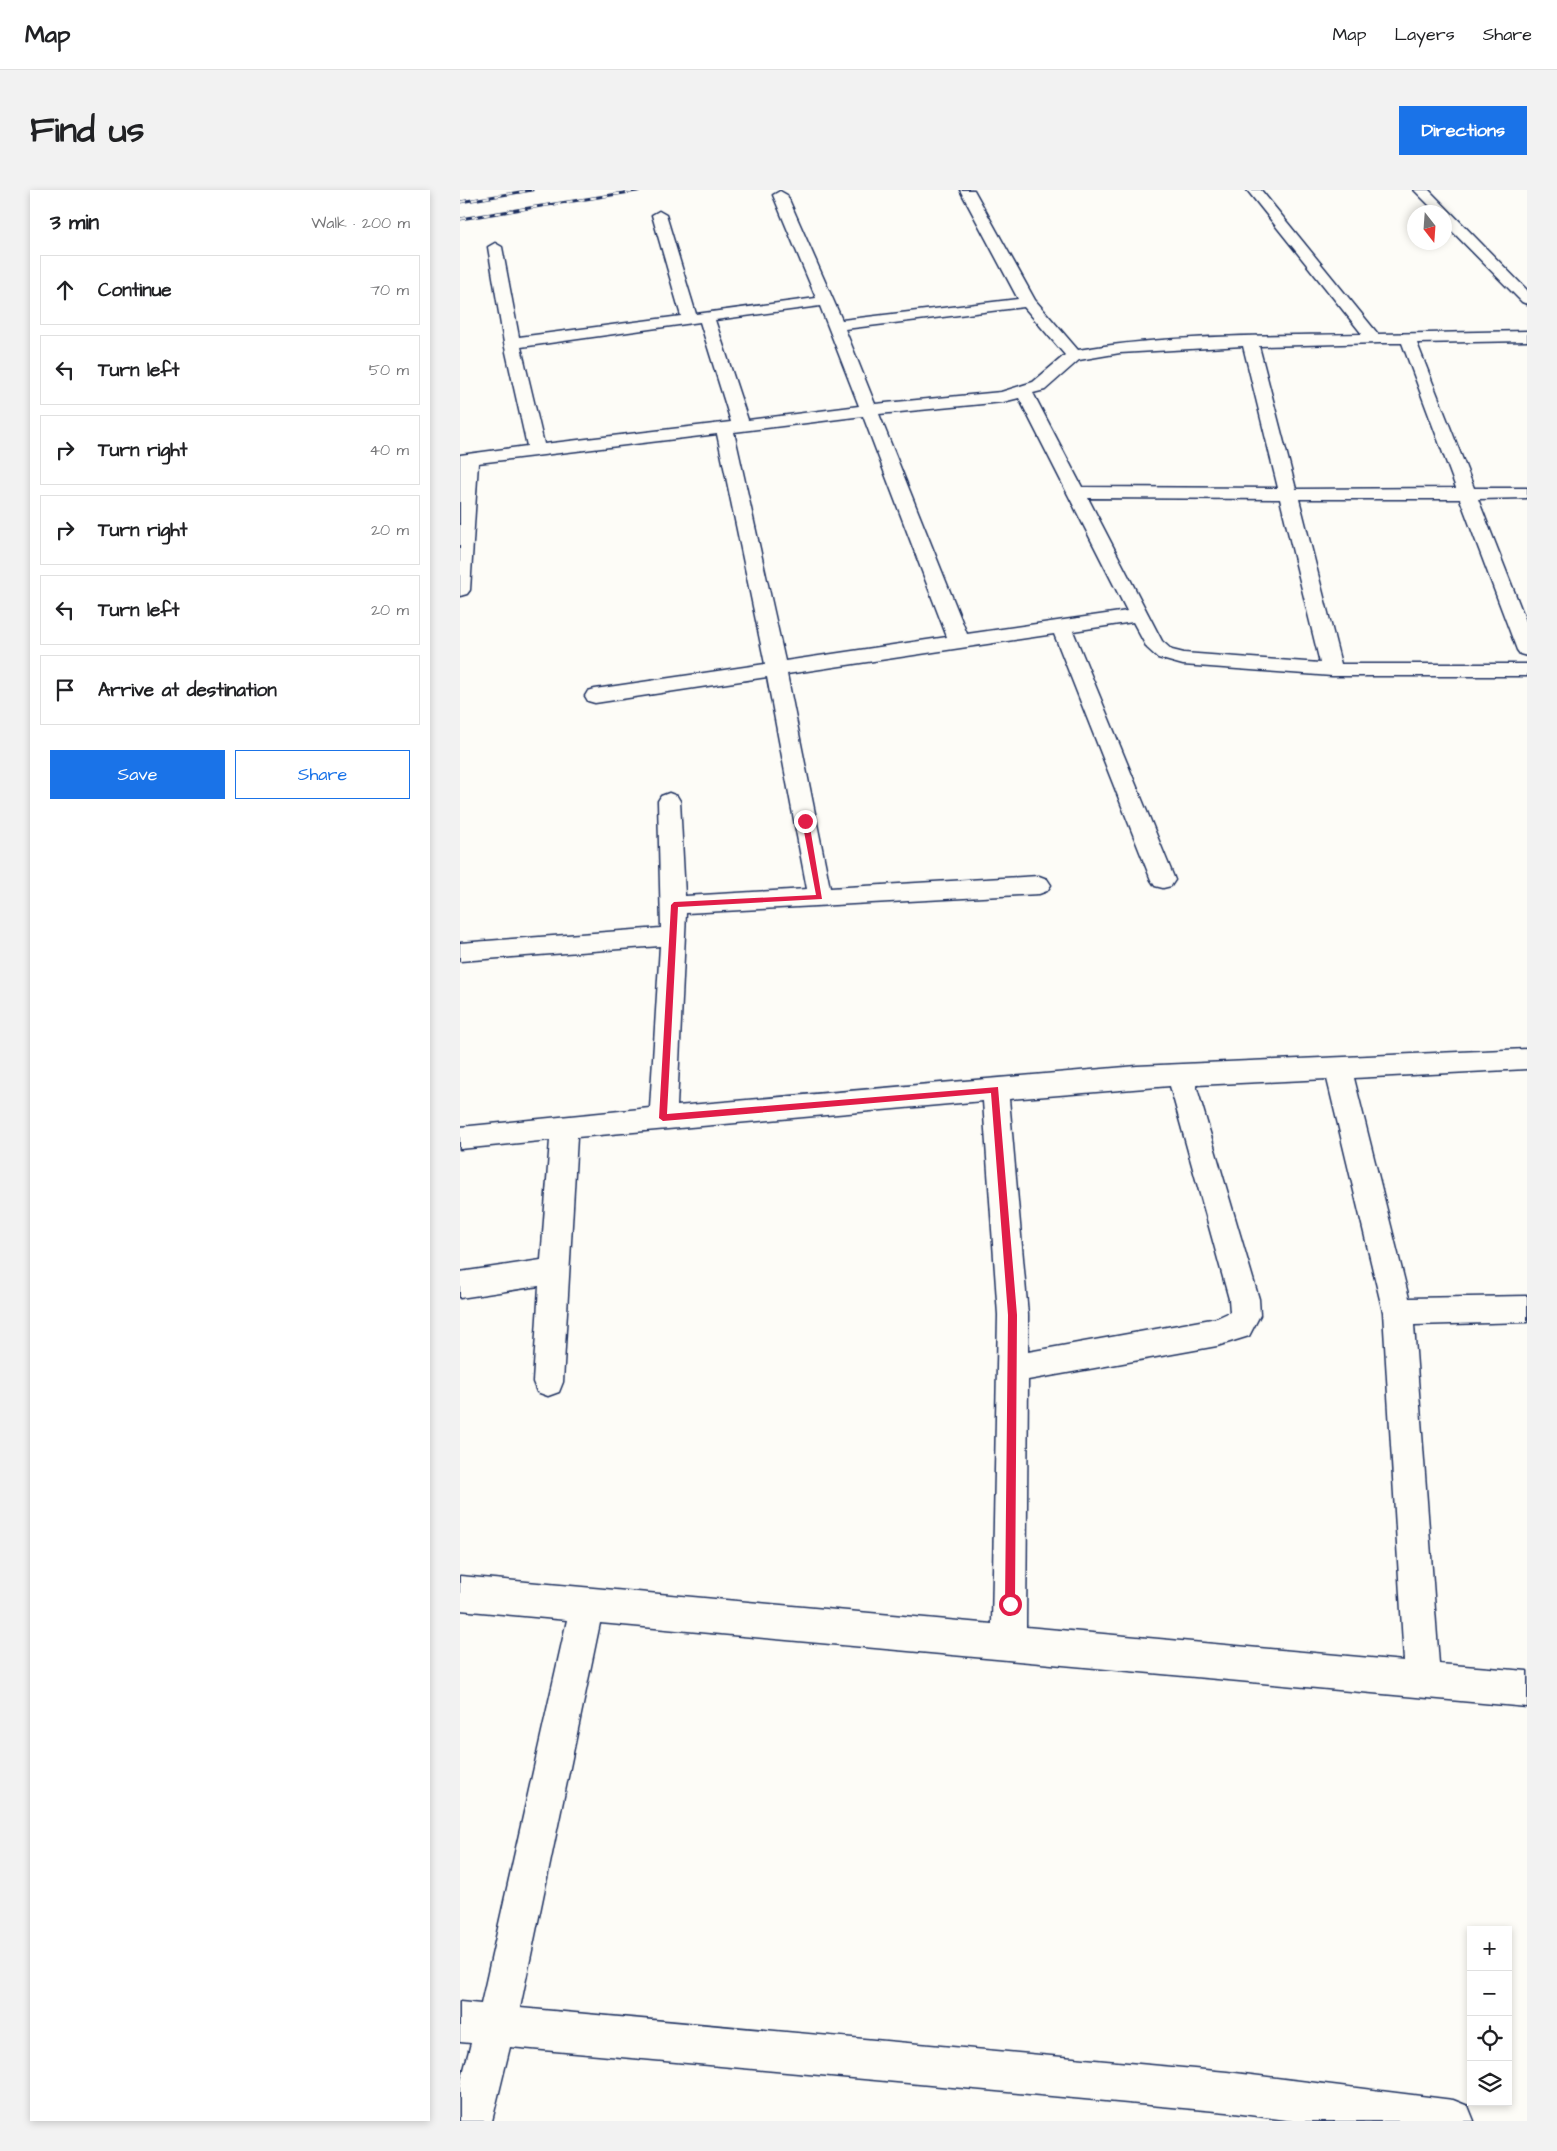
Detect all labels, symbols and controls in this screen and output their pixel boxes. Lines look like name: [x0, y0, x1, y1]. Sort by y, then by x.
text: Map: [25, 18, 70, 52]
text: Map: [1332, 22, 1366, 47]
text: Layers: [1394, 22, 1455, 47]
text: Share: [1483, 22, 1532, 47]
text: Find us: [30, 106, 144, 155]
button: Directions: [1399, 106, 1527, 155]
north arrow: [1407, 205, 1452, 250]
text: 3 min: [50, 208, 99, 237]
text: Walk · 200 m: [311, 212, 410, 234]
icon: ahead: [51, 276, 79, 304]
text: Continue: [98, 277, 172, 304]
text: 70 m: [370, 279, 409, 301]
icon: left: [51, 356, 79, 384]
text: Turn left: [98, 357, 179, 384]
text: 50 m: [369, 359, 409, 381]
icon: right: [51, 436, 79, 464]
text: Turn right: [98, 437, 187, 464]
text: 40 m: [369, 439, 409, 461]
icon: right: [51, 516, 79, 544]
text: Turn right: [98, 517, 187, 544]
text: 20 m: [371, 519, 409, 541]
icon: left: [51, 596, 79, 624]
text: Turn left: [98, 597, 179, 624]
text: 20 m: [371, 599, 409, 621]
icon: arrive: [51, 676, 79, 704]
text: Arrive at destination: [98, 677, 277, 704]
button: Save: [50, 750, 225, 799]
button: Share: [235, 750, 410, 799]
route end: [794, 810, 817, 833]
route start: [999, 1593, 1022, 1616]
map controls: [1467, 1926, 1512, 2106]
button: +: [1467, 1926, 1512, 1971]
button: −: [1467, 1971, 1512, 2016]
button: locate: [1467, 2016, 1512, 2061]
button: layers: [1467, 2061, 1512, 2106]

